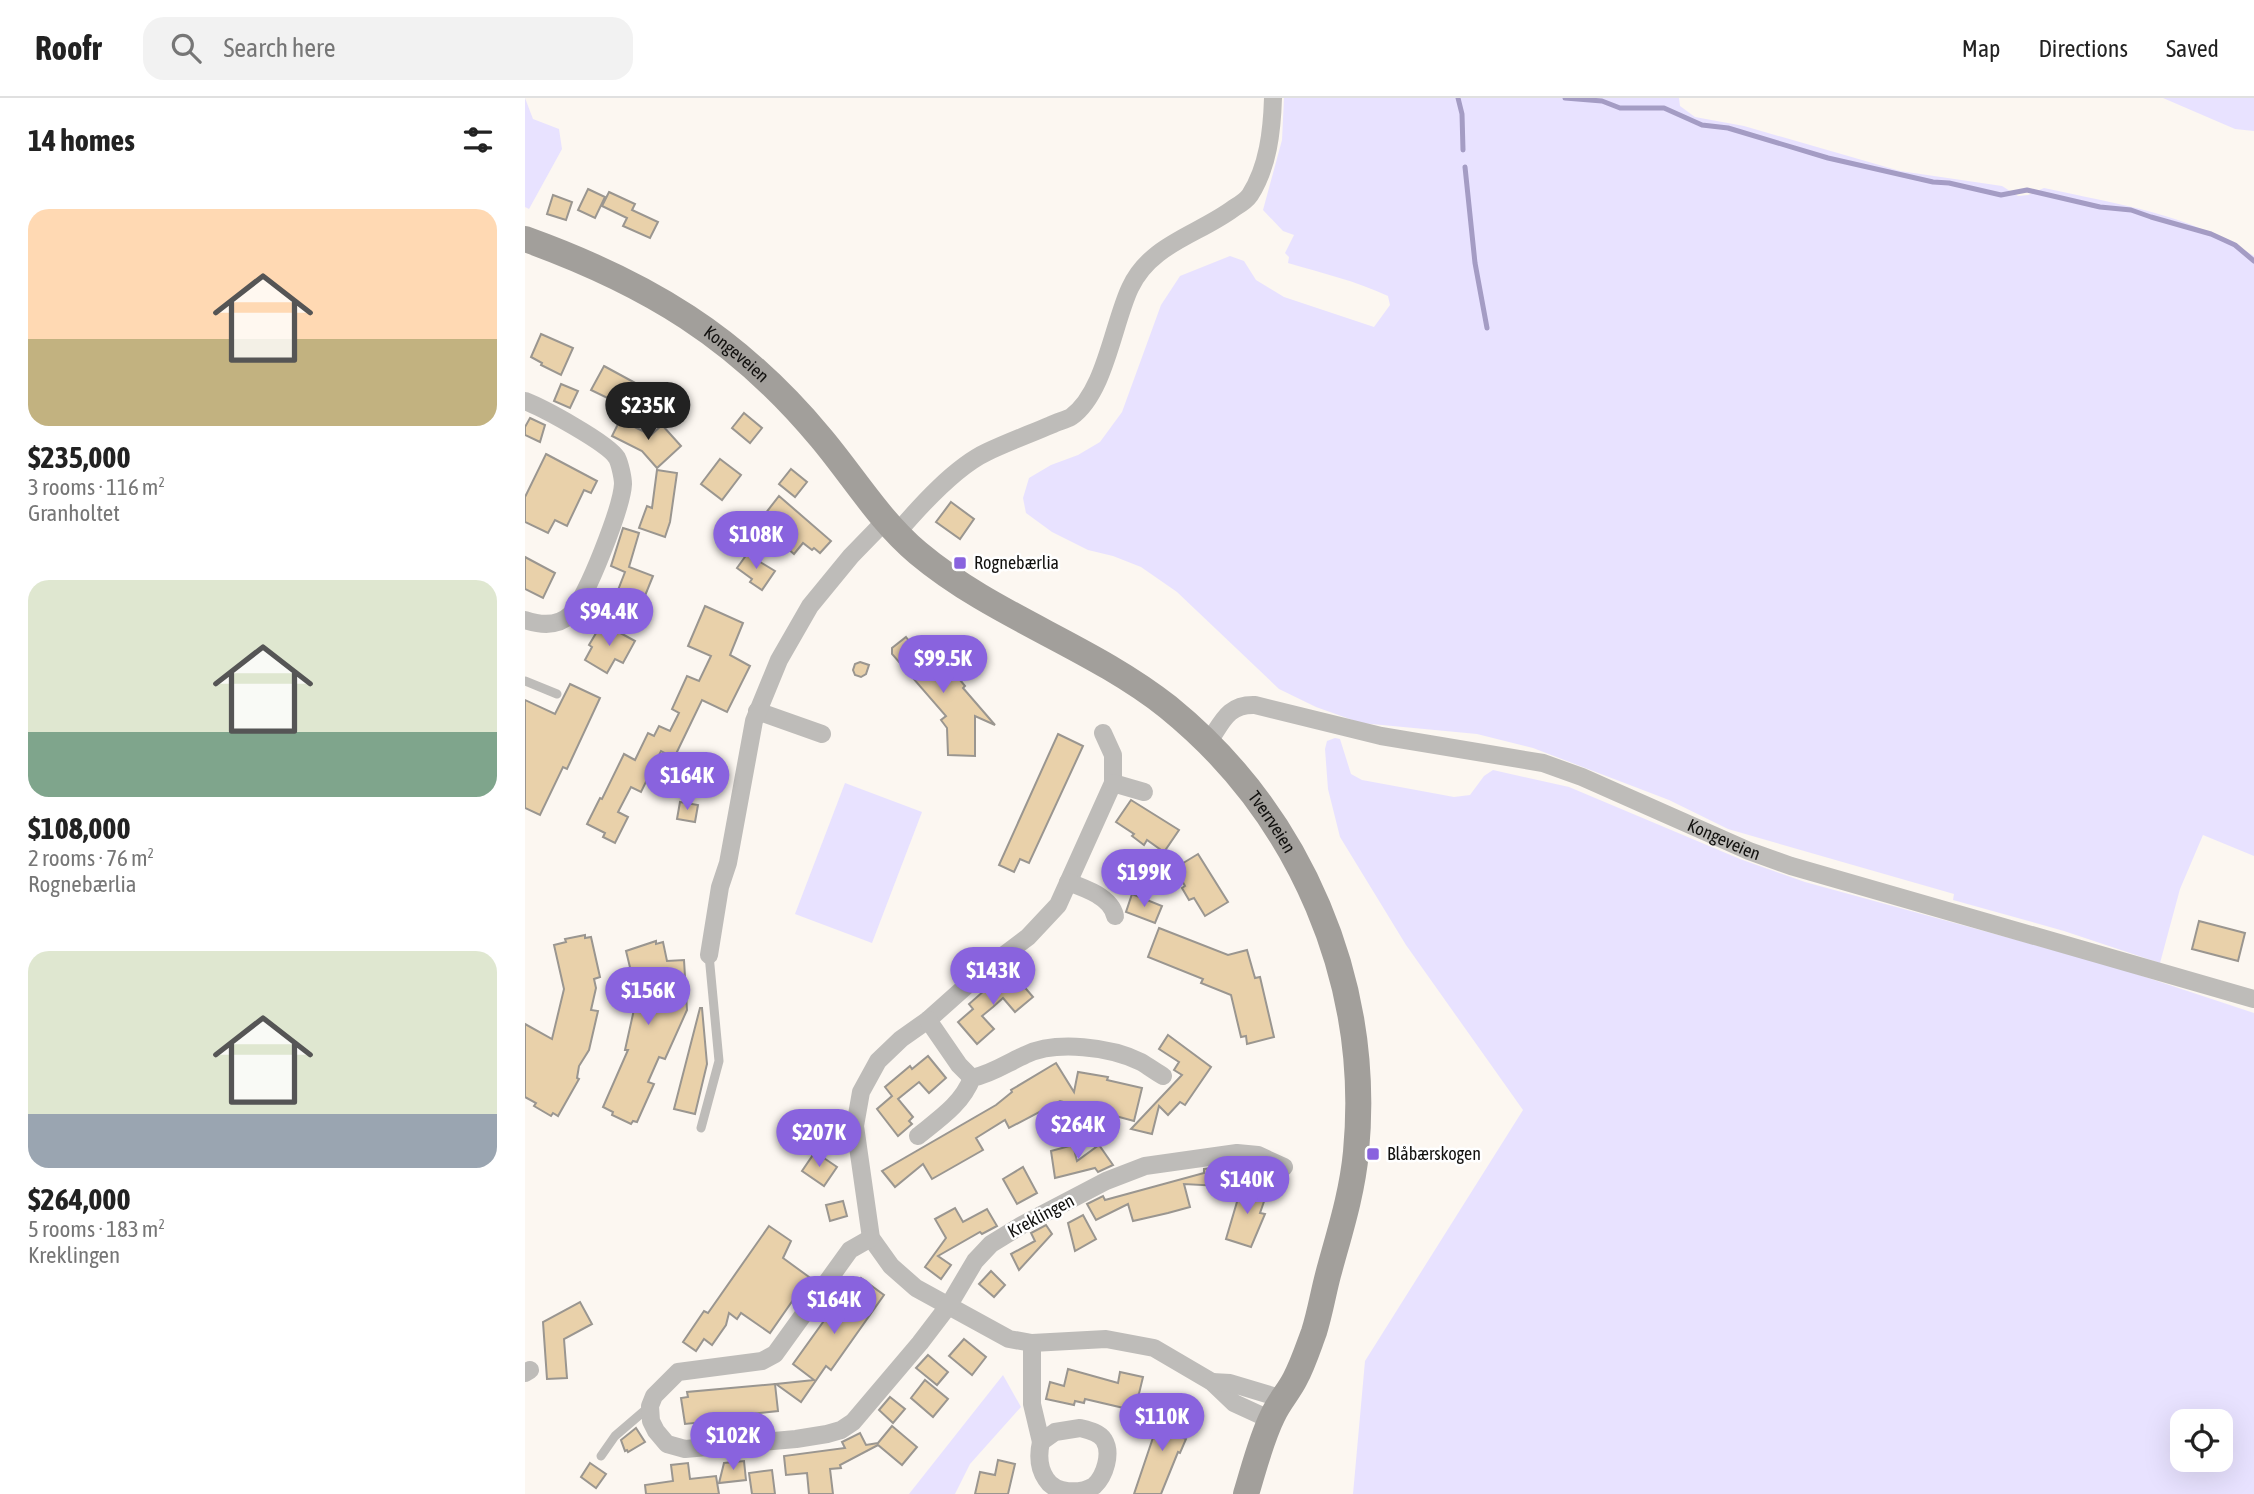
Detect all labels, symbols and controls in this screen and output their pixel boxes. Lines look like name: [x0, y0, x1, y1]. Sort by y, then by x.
search box: [143, 17, 633, 80]
text: Roofr: [35, 29, 101, 67]
icon: search: [167, 29, 205, 67]
text: Search here: [223, 33, 336, 63]
text: Map: [1962, 35, 2000, 62]
text: Directions: [2038, 35, 2128, 62]
text: Saved: [2166, 35, 2219, 62]
icon: filters: [459, 121, 497, 159]
text: 14 homes: [28, 123, 135, 157]
icon: home: [200, 255, 326, 381]
street label: Kongeveien: [700, 321, 773, 386]
pin: $235K: [599, 382, 697, 442]
text: $235K: [621, 392, 675, 418]
text: $235,000: [28, 440, 131, 474]
text: 3 rooms · 116 m²: [28, 474, 165, 500]
text: Granholtet: [28, 500, 120, 526]
pin: $108K: [707, 512, 805, 571]
text: $108K: [729, 521, 783, 547]
place label: Rognebærlia: [974, 552, 1059, 573]
marker: Rognebærlia: [952, 555, 968, 571]
pin: $94.4K: [552, 588, 666, 648]
text: $94.4K: [580, 598, 638, 624]
icon: home: [200, 626, 326, 752]
pin: $99.5K: [886, 636, 1000, 695]
text: $99.5K: [914, 645, 972, 671]
pin: $164K: [638, 752, 736, 812]
text: $164K: [660, 762, 714, 788]
street label: Tverrveien: [1244, 787, 1300, 857]
text: $108,000: [28, 811, 131, 845]
street label: Kongeveien: [1684, 814, 1763, 864]
text: 2 rooms · 76 m²: [28, 845, 154, 871]
pin: $199K: [1095, 850, 1193, 909]
text: $199K: [1117, 859, 1171, 885]
text: Rognebærlia: [28, 871, 137, 897]
pin: $143K: [944, 948, 1042, 1007]
text: $143K: [966, 957, 1020, 983]
pin: $156K: [599, 968, 697, 1027]
text: $156K: [621, 977, 675, 1003]
icon: home: [200, 997, 326, 1123]
pin: $264K: [1029, 1102, 1127, 1161]
pin: $207K: [770, 1110, 868, 1169]
text: $264K: [1051, 1111, 1105, 1137]
text: $207K: [792, 1119, 846, 1145]
place label: Blåbærskogen: [1387, 1143, 1481, 1164]
marker: Blåbærskogen: [1365, 1146, 1381, 1162]
pin: $140K: [1198, 1156, 1296, 1216]
text: $140K: [1220, 1166, 1274, 1192]
text: $264,000: [28, 1182, 131, 1216]
street label: Kreklingen: [1004, 1189, 1078, 1242]
text: 5 rooms · 183 m²: [28, 1216, 165, 1242]
text: Kreklingen: [28, 1242, 120, 1268]
pin: $164K: [785, 1276, 883, 1336]
text: $164K: [807, 1286, 861, 1312]
pin: $110K: [1113, 1394, 1211, 1453]
text: $110K: [1135, 1403, 1189, 1429]
map controls: [2170, 1409, 2233, 1472]
button: locate: [2170, 1409, 2233, 1472]
pin: $102K: [684, 1412, 782, 1472]
text: $102K: [706, 1422, 760, 1448]

